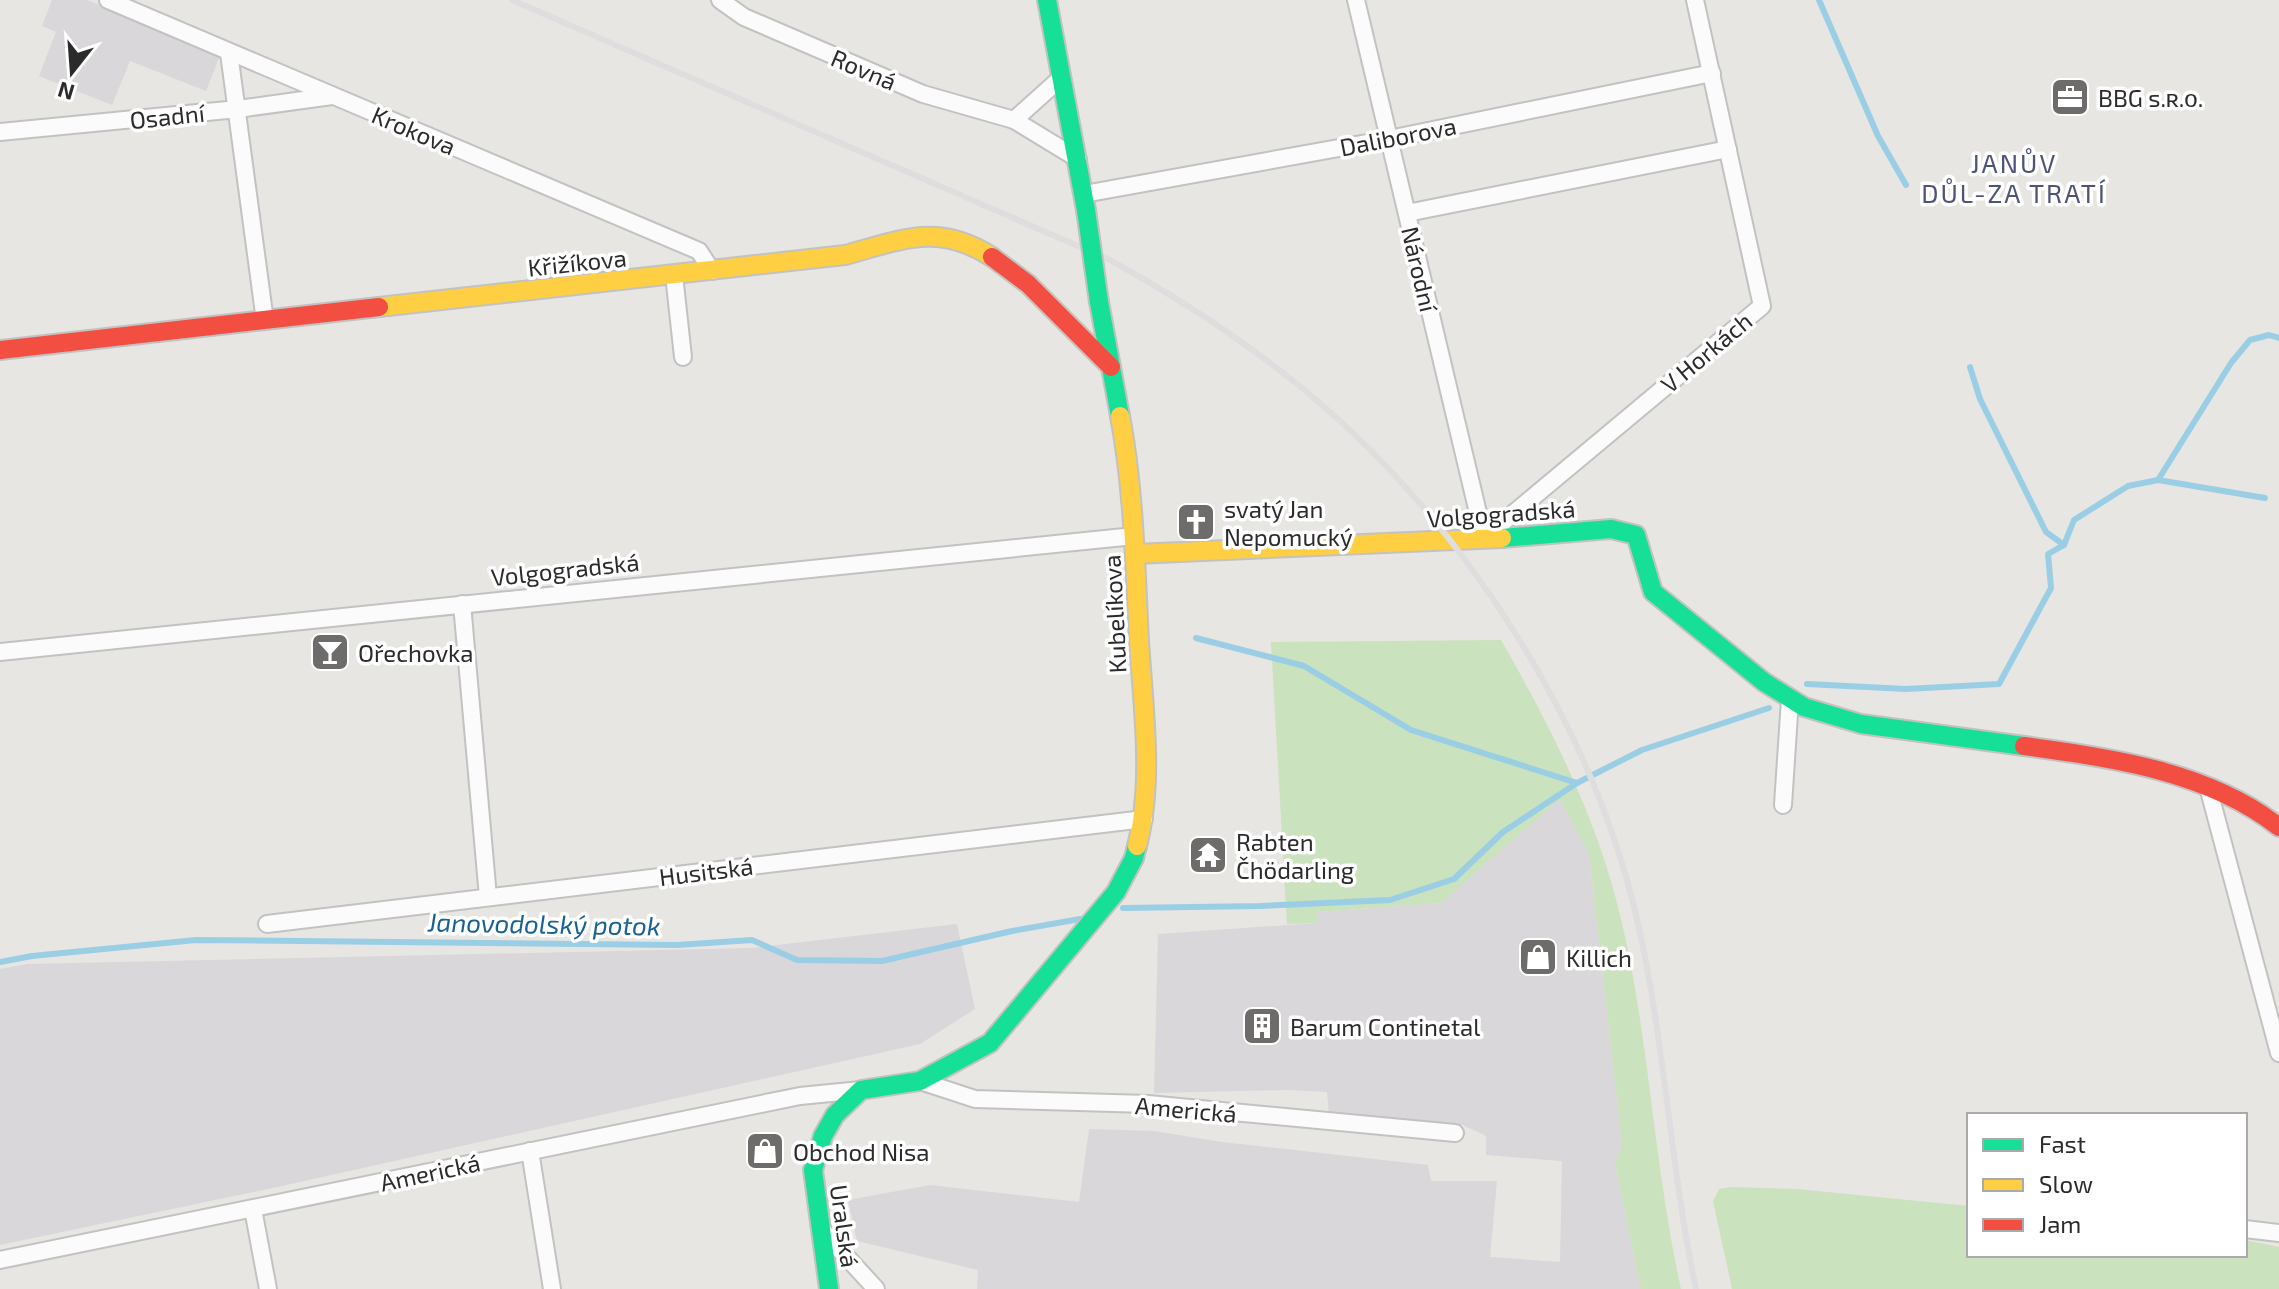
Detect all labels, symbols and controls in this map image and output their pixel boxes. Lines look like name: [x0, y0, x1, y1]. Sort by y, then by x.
north arrow: [32, 32, 112, 112]
street label: Rovná: [827, 42, 901, 96]
office icon: BBG s.ʀ.ᴏ.: [2049, 76, 2091, 118]
text: N: [54, 77, 77, 107]
place label: BBG s.ʀ.ᴏ.: [2098, 83, 2203, 112]
street label: Osadní: [128, 98, 207, 134]
street label: Krokova: [368, 99, 460, 161]
street label: Daliborova: [1337, 110, 1459, 162]
district label: JANŮV DŮL-ZA TRATÍ: [1921, 147, 2107, 208]
street label: Národní: [1396, 223, 1444, 316]
street label: Křižíkova: [526, 242, 628, 282]
street label: V Horkách: [1655, 306, 1757, 398]
street label: Volgogradská: [1426, 493, 1576, 533]
place label: svatý Jan Nepomucký: [1224, 494, 1353, 551]
church icon: svatý Jan Nepomucký: [1175, 501, 1217, 543]
street label: Volgogradská: [489, 547, 641, 591]
street label: Kubelíkova: [1096, 554, 1132, 674]
bar icon: Ořechovka: [309, 631, 351, 673]
place label: Ořechovka: [358, 638, 474, 667]
place label: Rabten Čhödarling: [1236, 827, 1354, 884]
temple icon: Rabten Čhödarling: [1187, 834, 1229, 876]
street label: Husitská: [657, 851, 755, 891]
water label: Janovodolský potok: [426, 905, 661, 942]
shop icon: Killich: [1517, 936, 1559, 978]
place label: Killich: [1566, 943, 1632, 972]
building icon: Barum Continetal: [1241, 1005, 1283, 1047]
place label: Barum Continetal: [1290, 1012, 1480, 1041]
street label: Americká: [1134, 1090, 1238, 1128]
legend: [1967, 1113, 2247, 1257]
text: Fast: [2039, 1129, 2086, 1158]
shop icon: Obchod Nisa: [744, 1130, 786, 1172]
place label: Obchod Nisa: [793, 1137, 929, 1166]
street label: Americká: [377, 1147, 483, 1197]
text: Slow: [2039, 1169, 2093, 1198]
street label: Uralská: [825, 1183, 865, 1269]
text: Jam: [2039, 1209, 2081, 1238]

